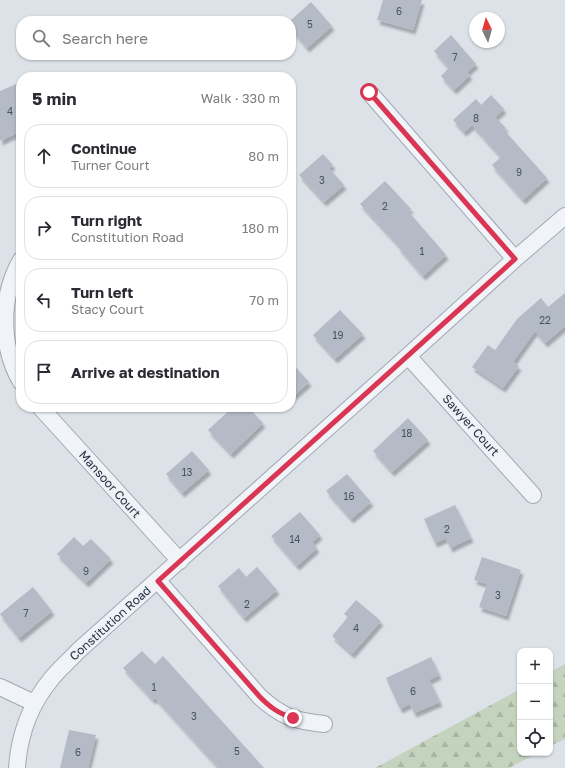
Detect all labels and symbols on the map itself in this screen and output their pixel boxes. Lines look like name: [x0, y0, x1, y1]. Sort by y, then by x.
house number: 6: [396, 5, 402, 17]
north arrow: [469, 12, 505, 48]
house number: 5: [307, 18, 313, 30]
house number: 7: [452, 51, 458, 63]
route start: [360, 83, 378, 101]
house number: 4: [7, 105, 13, 117]
house number: 8: [473, 112, 479, 124]
house number: 9: [516, 166, 522, 178]
house number: 3: [319, 174, 325, 186]
house number: 2: [382, 200, 388, 212]
house number: 1: [420, 245, 425, 257]
house number: 22: [539, 314, 551, 326]
house number: 19: [333, 329, 343, 341]
street label: Sawyer Court: [439, 391, 503, 459]
house number: 18: [402, 427, 412, 439]
street label: Mansoor Court: [76, 447, 144, 521]
house number: 13: [182, 466, 192, 478]
house number: 16: [344, 490, 354, 502]
house number: 2: [444, 523, 450, 535]
house number: 14: [290, 533, 300, 545]
house number: 9: [83, 565, 89, 577]
street label: Constitution Road: [66, 583, 154, 663]
house number: 3: [495, 589, 501, 601]
house number: 2: [244, 598, 250, 610]
house number: 7: [23, 607, 29, 619]
house number: 4: [353, 622, 359, 634]
house number: 1: [152, 681, 157, 693]
house number: 6: [410, 685, 416, 697]
route end: [284, 709, 302, 727]
house number: 3: [191, 710, 197, 722]
house number: 5: [234, 745, 240, 757]
house number: 6: [75, 746, 81, 758]

